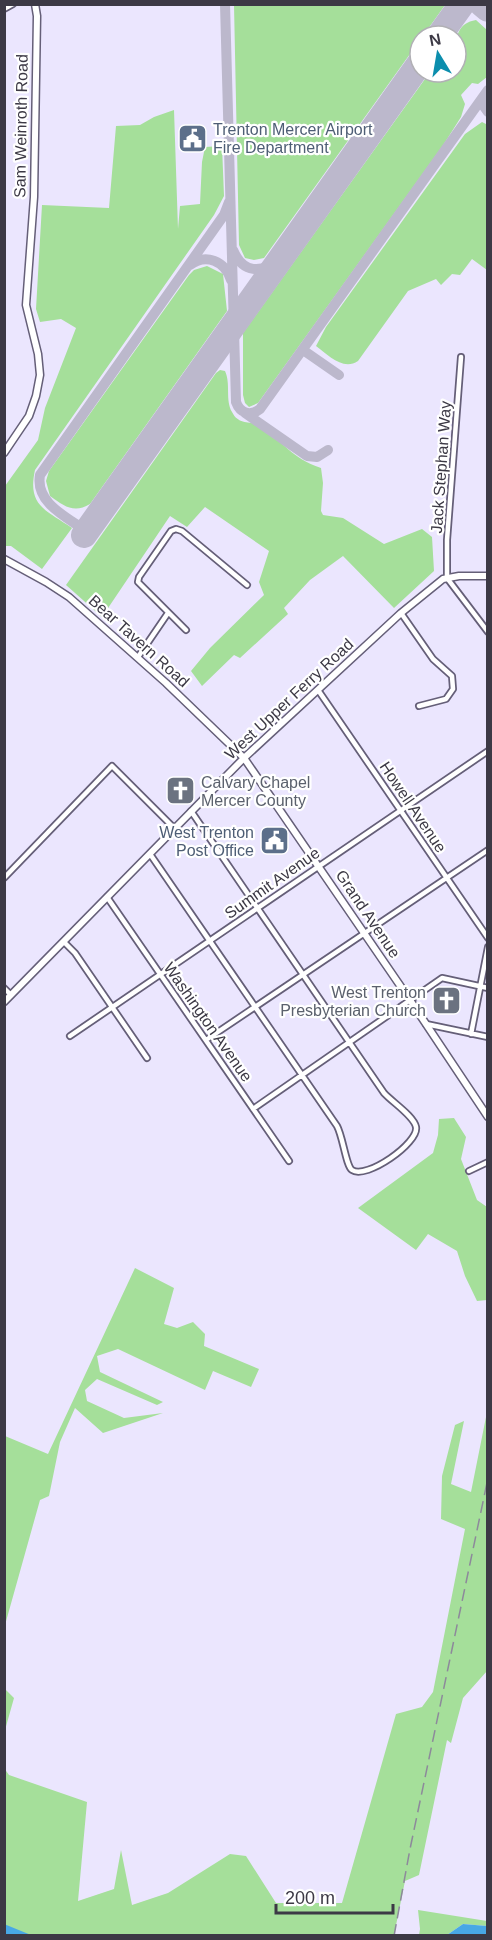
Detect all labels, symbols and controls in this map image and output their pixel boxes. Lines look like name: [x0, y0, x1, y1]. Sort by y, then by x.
north arrow: [408, 24, 468, 84]
text: N: [428, 30, 443, 49]
street label: Sam Weinroth Road: [11, 54, 31, 198]
place label: Trenton Mercer Airport Fire Department: [213, 121, 373, 156]
public building icon: Trenton Mercer Airport Fire Department: [176, 122, 208, 154]
street label: Jack Stephan Way: [428, 400, 454, 534]
street label: Bear Tavern Road: [86, 592, 192, 690]
street label: West Upper Ferry Road: [222, 635, 356, 763]
street label: Howell Avenue: [376, 758, 450, 856]
place label: Calvary Chapel Mercer County: [201, 774, 310, 809]
church icon: Calvary Chapel Mercer County: [164, 775, 196, 807]
place label: West Trenton Post Office: [159, 824, 254, 859]
public building icon: West Trenton Post Office: [259, 825, 291, 857]
street label: Summit Avenue: [221, 844, 323, 922]
street label: Grand Avenue: [332, 867, 404, 961]
street label: Washington Avenue: [160, 959, 256, 1085]
place label: West Trenton Presbyterian Church: [280, 984, 426, 1019]
church icon: West Trenton Presbyterian Church: [431, 985, 463, 1017]
scale bar: [276, 1877, 393, 1915]
text: 200 m: [285, 1888, 335, 1908]

